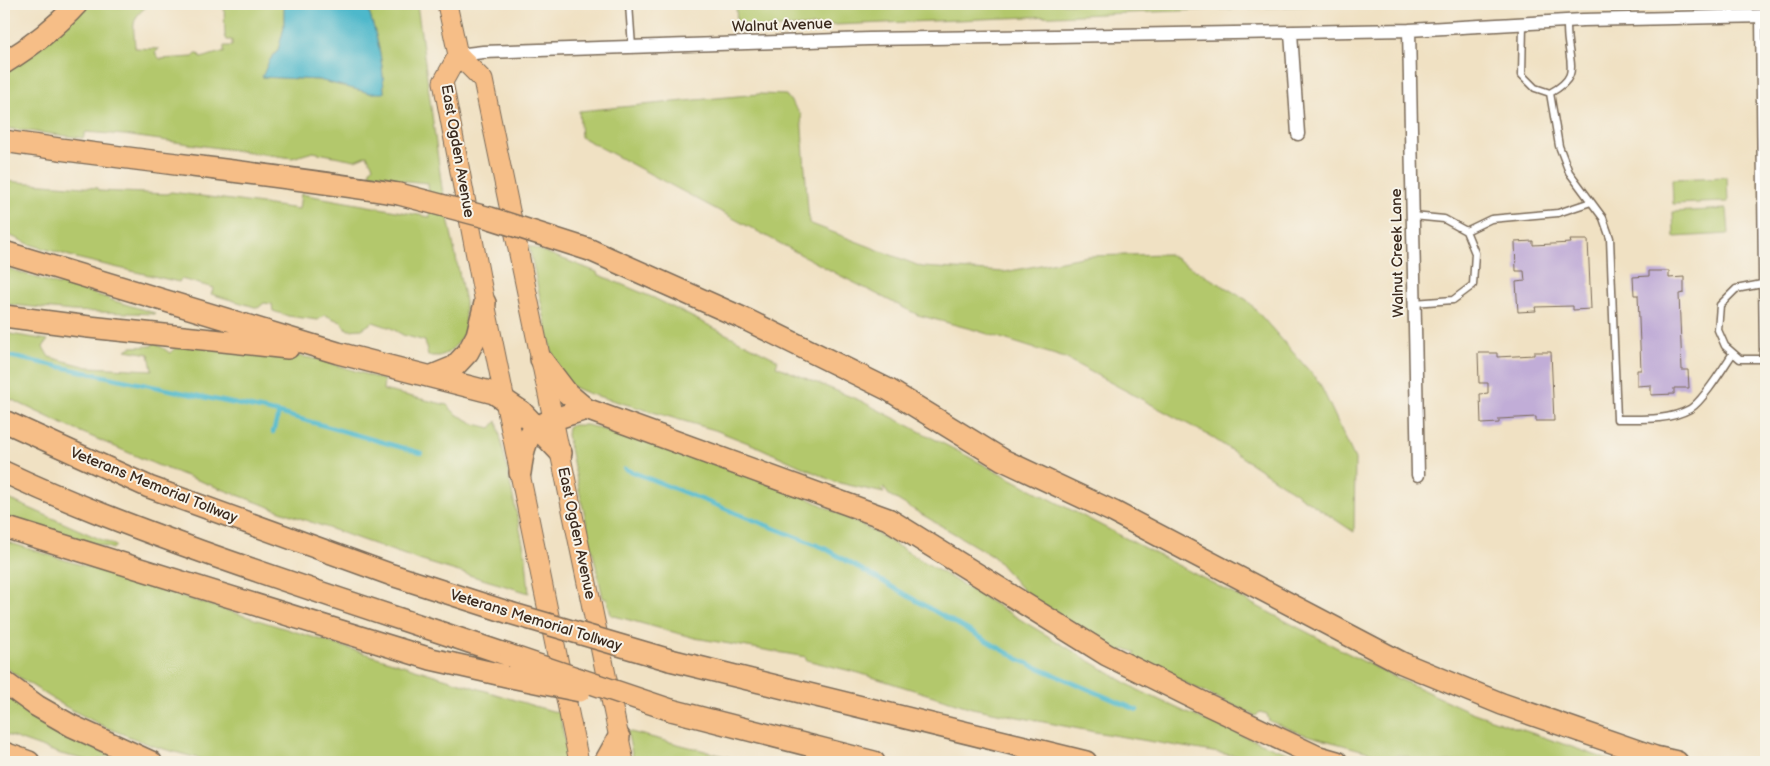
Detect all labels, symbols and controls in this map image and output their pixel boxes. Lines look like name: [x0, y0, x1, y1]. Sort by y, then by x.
street label: Walnut Avenue: [732, 14, 833, 37]
street label: East Ogden Avenue: [436, 83, 479, 219]
street label: Walnut Creek Lane: [1387, 188, 1408, 318]
street label: Veterans Memorial Tollway: [67, 443, 240, 528]
street label: East Ogden Avenue: [553, 465, 600, 601]
street label: Veterans Memorial Tollway: [448, 585, 624, 656]

